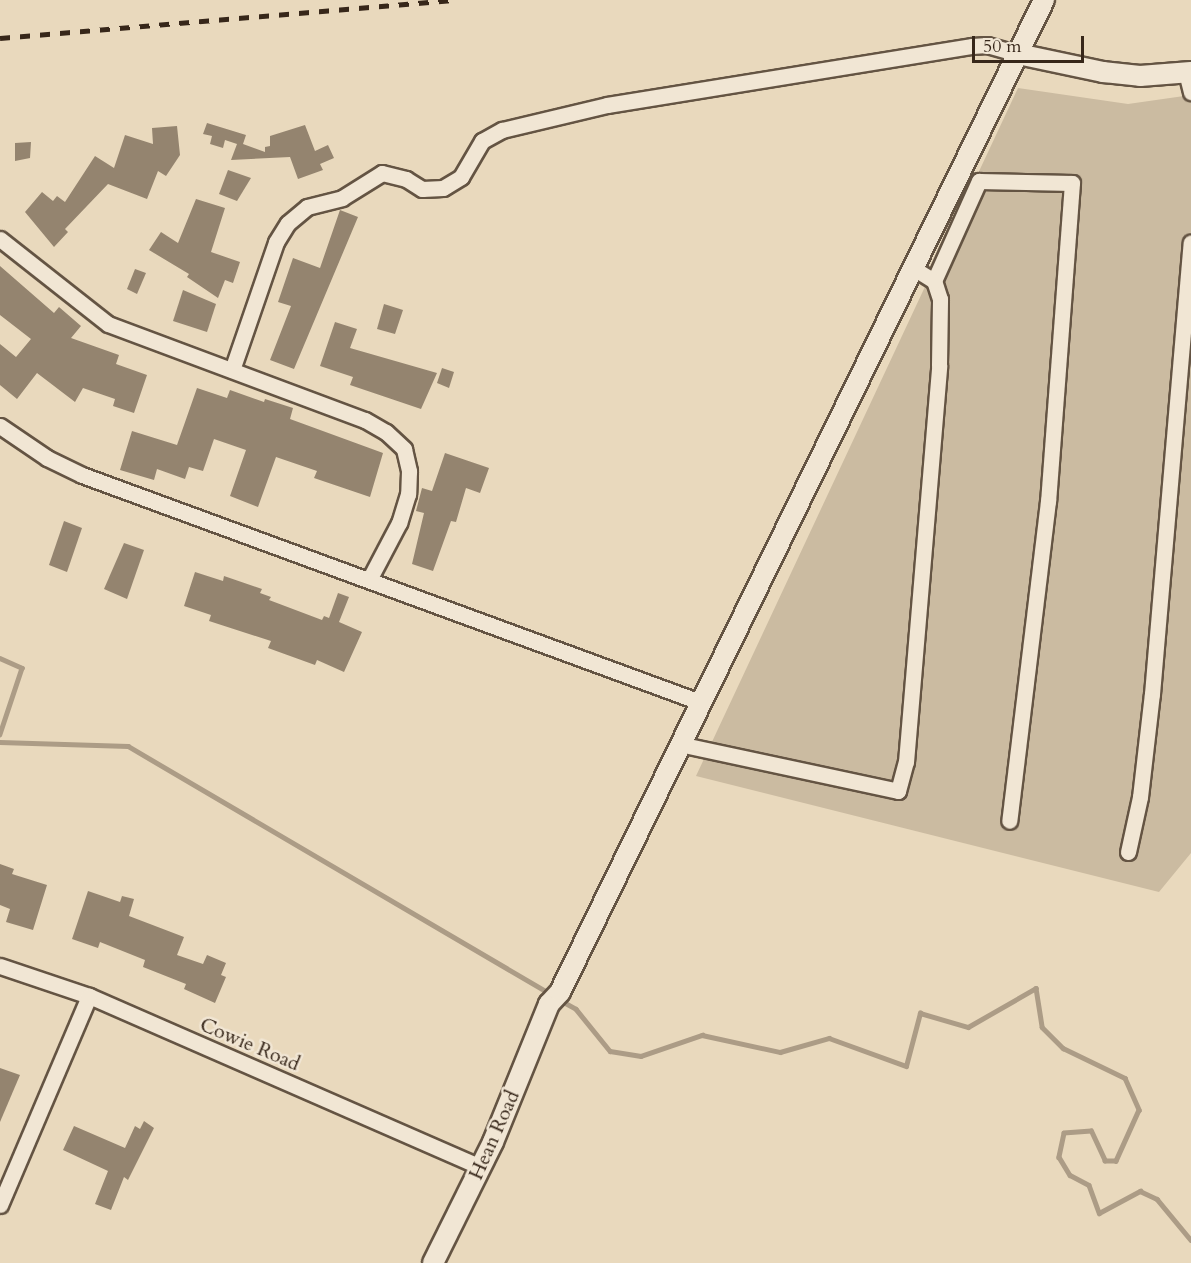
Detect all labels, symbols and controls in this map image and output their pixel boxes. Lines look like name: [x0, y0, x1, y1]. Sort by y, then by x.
scale bar: [975, 24, 1088, 62]
text: 50 m: [983, 34, 1022, 59]
street label: Cowie Road: [196, 1012, 304, 1076]
street label: Hean Road: [464, 1087, 524, 1183]

